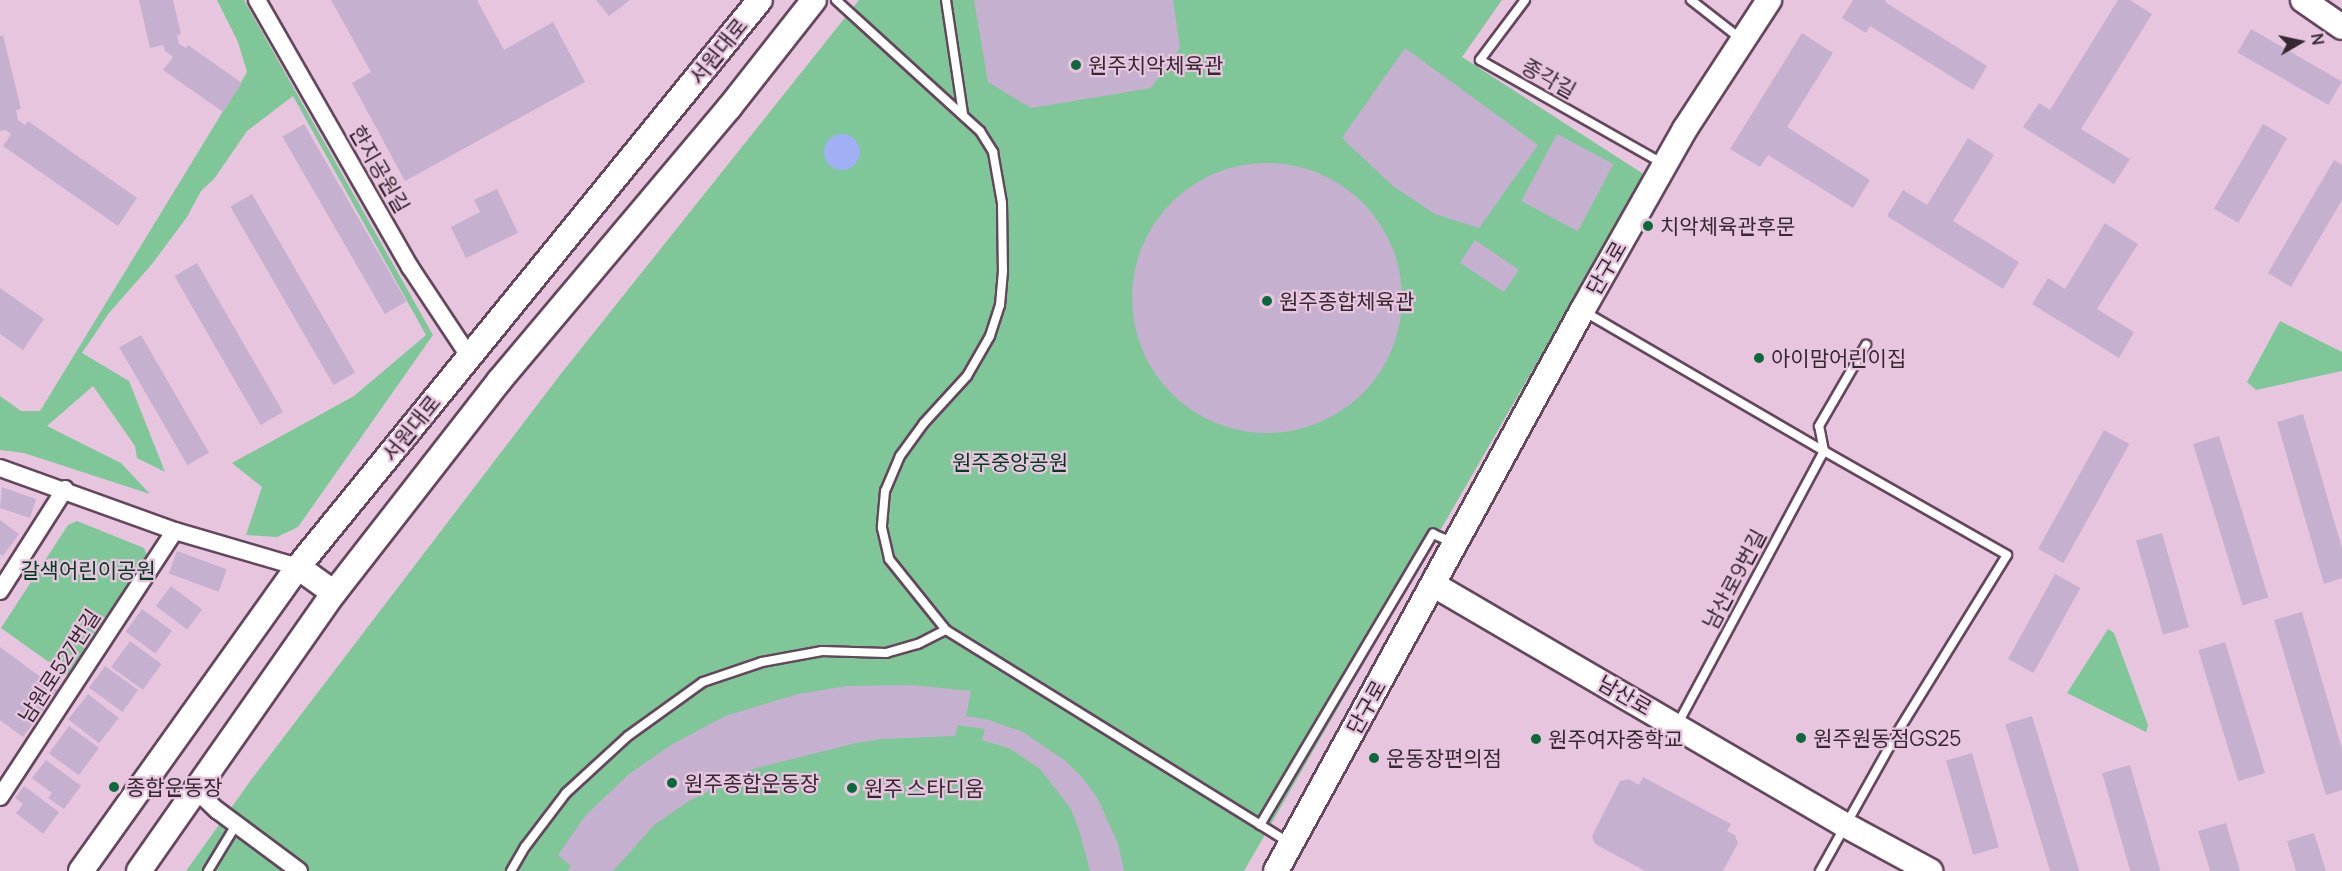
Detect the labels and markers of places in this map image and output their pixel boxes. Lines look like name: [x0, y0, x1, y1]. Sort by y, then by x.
place label: 원주치악체육관: [1088, 52, 1223, 78]
marker: 원주치악체육관: [1069, 58, 1083, 72]
place label: 치악체육관후문: [1660, 213, 1795, 239]
marker: 치악체육관후문: [1641, 219, 1655, 233]
place label: 원주종합체육관: [1279, 288, 1414, 314]
marker: 원주종합체육관: [1260, 294, 1274, 308]
place label: 아이맘어린이집: [1771, 345, 1906, 371]
marker: 아이맘어린이집: [1752, 351, 1766, 365]
place label: 원주원동점GS25: [1813, 725, 1961, 751]
place label: 원주여자중학교: [1548, 726, 1683, 752]
marker: 원주원동점GS25: [1794, 731, 1808, 745]
marker: 원주여자중학교: [1529, 732, 1543, 746]
place label: 운동장편의점: [1386, 745, 1502, 771]
marker: 운동장편의점: [1367, 751, 1381, 765]
place label: 원주종합운동장: [684, 770, 819, 796]
place label: 종합운동장: [126, 774, 223, 800]
place label: 원주 스타디움: [864, 775, 984, 801]
marker: 원주종합운동장: [665, 776, 679, 790]
marker: 종합운동장: [107, 780, 121, 794]
marker: 원주 스타디움: [845, 781, 859, 795]

